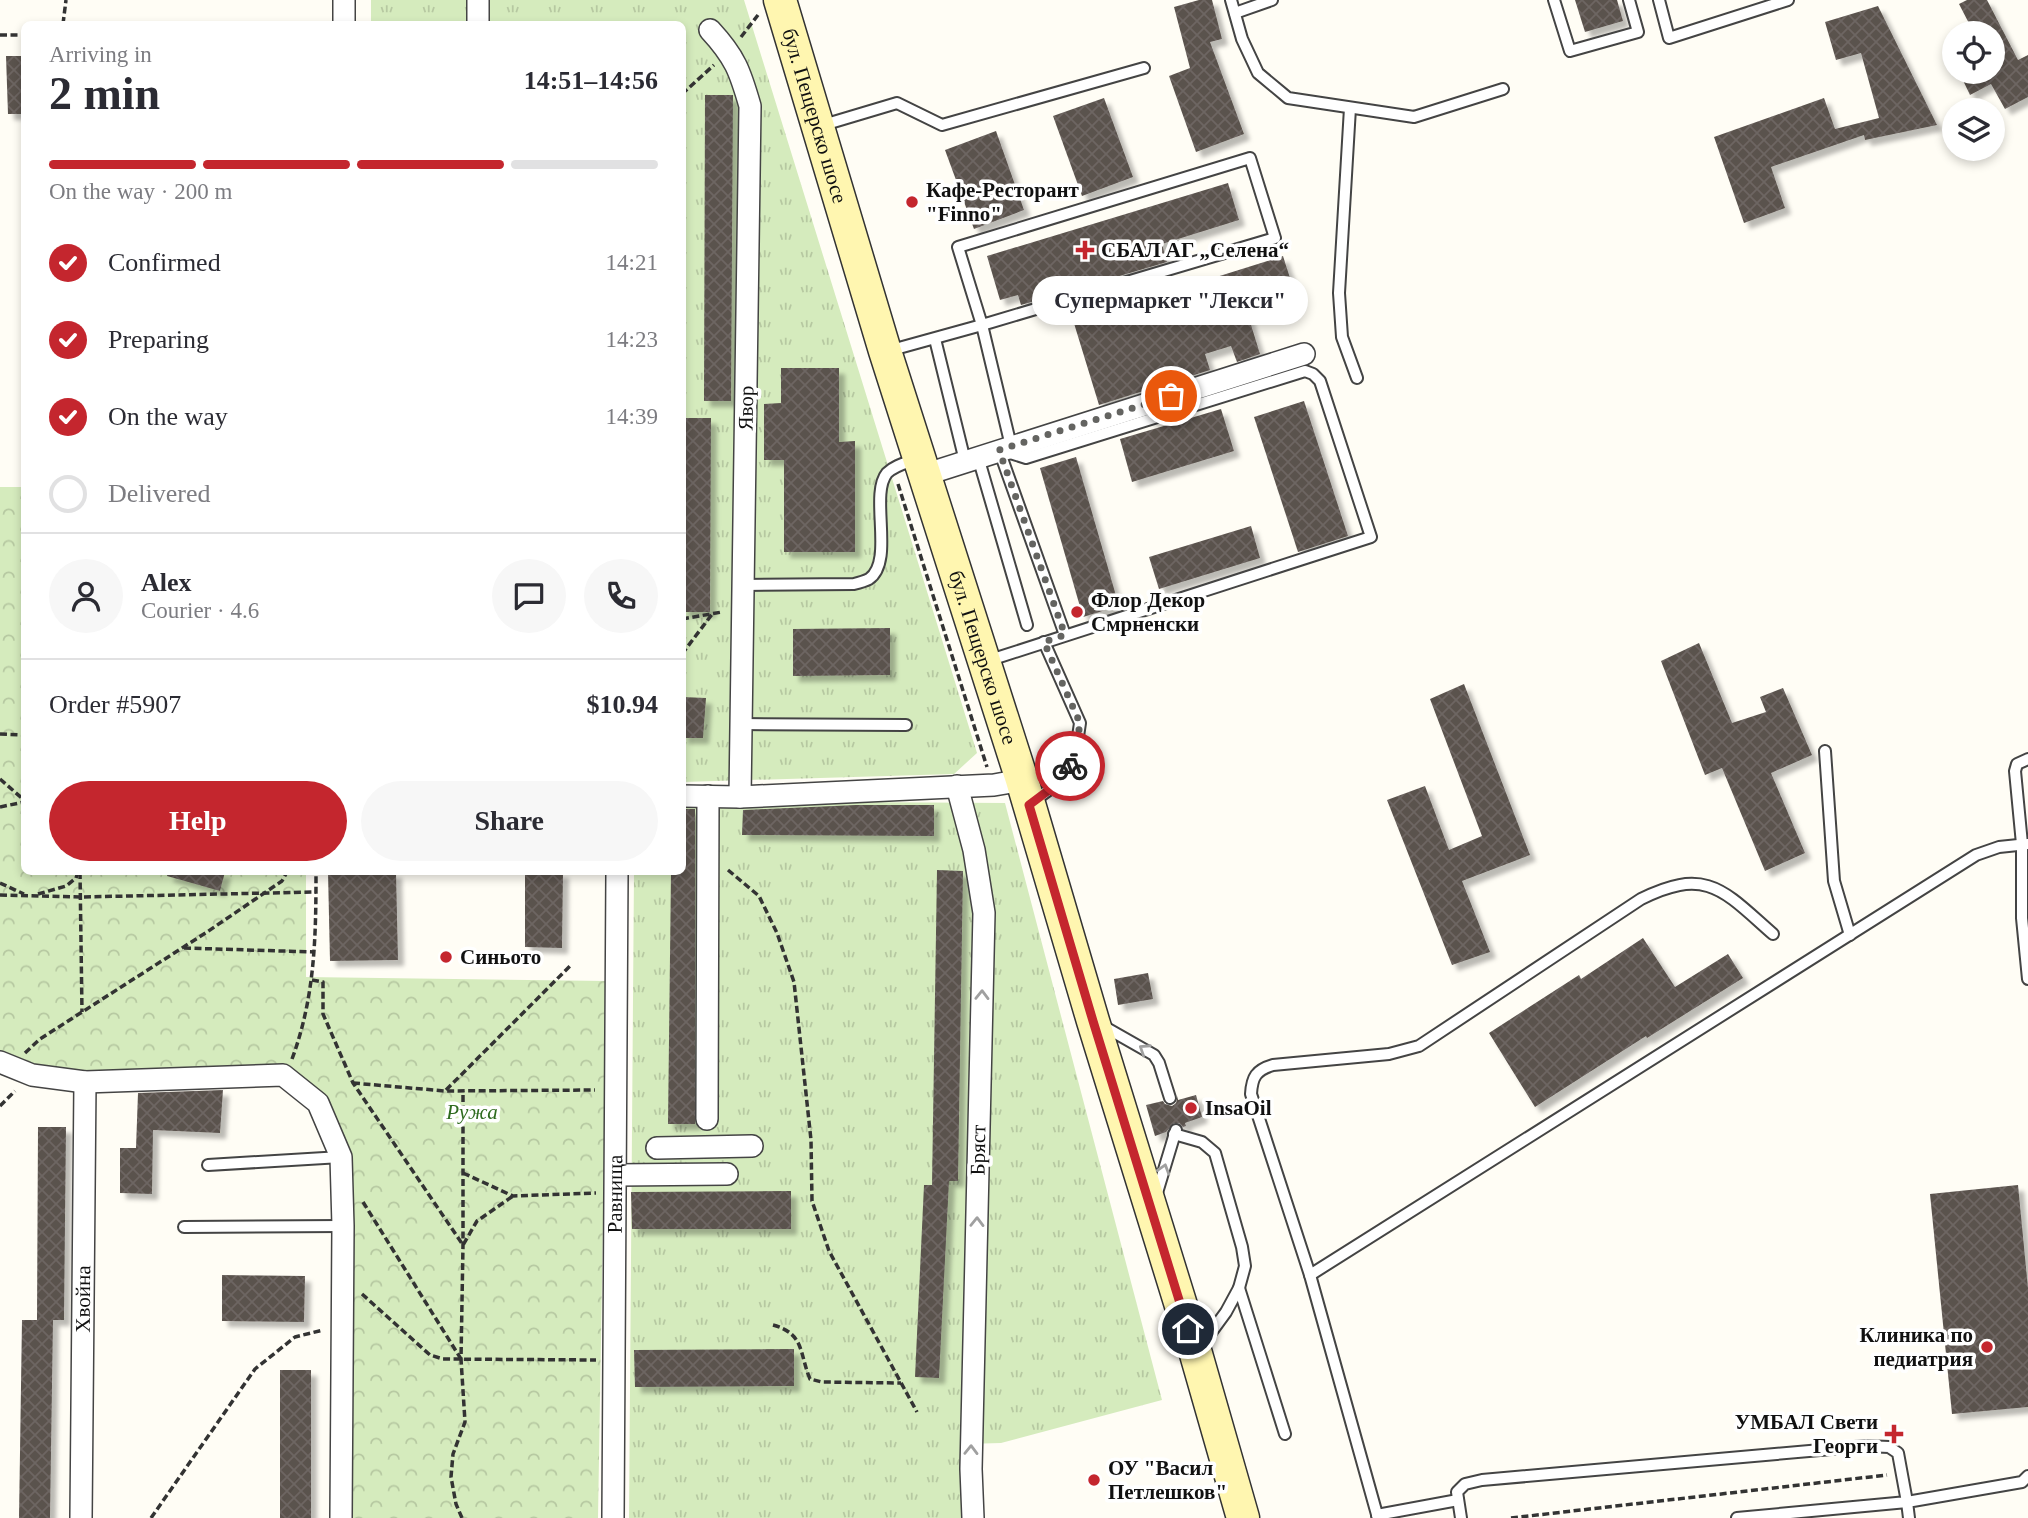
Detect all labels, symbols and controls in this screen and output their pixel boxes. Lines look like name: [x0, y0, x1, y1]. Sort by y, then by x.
map controls: [1942, 21, 2005, 161]
button: locate: [1942, 21, 2005, 84]
street label: бул. Пещерско шосе: [777, 26, 852, 206]
text: Arriving in: [49, 42, 152, 67]
text: 14:51–14:56: [524, 66, 658, 95]
text: 2 min: [49, 68, 160, 119]
button: layers: [1942, 98, 2005, 161]
place label: Кафе-Ресторант "Finno": [926, 178, 1080, 226]
text: On the way · 200 m: [49, 179, 232, 204]
marker: Кафе-Ресторант "Finno": [904, 194, 920, 210]
place label: СБАЛ АГ „Селена“: [1101, 238, 1289, 262]
marker: СБАЛ АГ „Селена“: [1075, 240, 1095, 260]
icon: check: [49, 244, 87, 282]
text: Confirmed: [108, 248, 221, 277]
text: 14:21: [606, 250, 658, 275]
callout: Супермаркет "Лекси": [1033, 277, 1309, 326]
text: Супермаркет "Лекси": [1054, 288, 1286, 313]
icon: check: [49, 321, 87, 359]
text: Preparing: [108, 325, 209, 354]
text: 14:23: [606, 327, 658, 352]
pin: [1141, 366, 1201, 426]
icon: bag: [1152, 377, 1190, 415]
street label: Явор: [734, 385, 758, 431]
icon: check: [49, 398, 87, 436]
text: On the way: [108, 402, 228, 431]
text: 14:39: [606, 404, 658, 429]
text: Delivered: [108, 479, 211, 508]
button: person: [49, 559, 123, 633]
button: chat: [492, 559, 566, 633]
button: phone: [584, 559, 658, 633]
street label: бул. Пещерско шосе: [944, 567, 1022, 747]
text: Alex: [141, 568, 192, 597]
place label: Флор Декор Смрненски: [1091, 588, 1205, 636]
text: Courier · 4.6: [141, 598, 259, 623]
marker: Флор Декор Смрненски: [1069, 604, 1085, 620]
text: Order #5907: [49, 690, 181, 719]
text: $10.94: [587, 690, 658, 719]
courier: [1035, 731, 1105, 801]
icon: bike: [1051, 747, 1089, 785]
button: Help: [49, 781, 347, 861]
button: Share: [361, 781, 658, 861]
place label: Синьото: [460, 945, 541, 969]
marker: Синьото: [438, 949, 454, 965]
one-way arrow: [974, 989, 989, 1000]
one-way arrow: [1139, 1044, 1152, 1057]
place label: InsaOil: [1205, 1096, 1272, 1120]
park label: Ружа: [445, 1100, 498, 1124]
marker: InsaOil: [1183, 1100, 1199, 1116]
street label: Бряст: [966, 1124, 990, 1176]
street label: Равнища: [603, 1154, 627, 1234]
one-way arrow: [1155, 1163, 1170, 1175]
one-way arrow: [969, 1217, 984, 1228]
street label: Хвойна: [71, 1265, 95, 1333]
pin: [1158, 1299, 1218, 1359]
icon: home: [1169, 1310, 1207, 1348]
place label: Клиника по педиатрия: [1860, 1323, 1973, 1371]
marker: Клиника по педиатрия: [1979, 1339, 1995, 1355]
place label: УМБАЛ Свети Георги: [1735, 1410, 1878, 1458]
marker: УМБАЛ Свети Георги: [1884, 1424, 1904, 1444]
one-way arrow: [964, 1444, 979, 1455]
place label: ОУ "Васил Петлешков": [1108, 1456, 1227, 1504]
marker: ОУ "Васил Петлешков": [1086, 1472, 1102, 1488]

